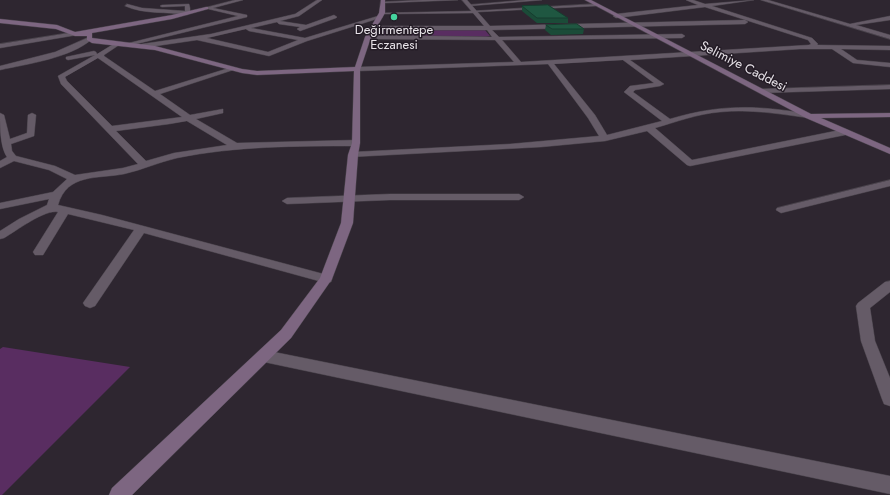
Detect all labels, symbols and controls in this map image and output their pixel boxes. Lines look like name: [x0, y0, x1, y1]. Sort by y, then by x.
marker: Değirmentepe Eczanesi: [389, 12, 399, 22]
place label: Değirmentepe Eczanesi: [355, 23, 433, 54]
street label: Selimiye Caddesi: [697, 38, 789, 96]

